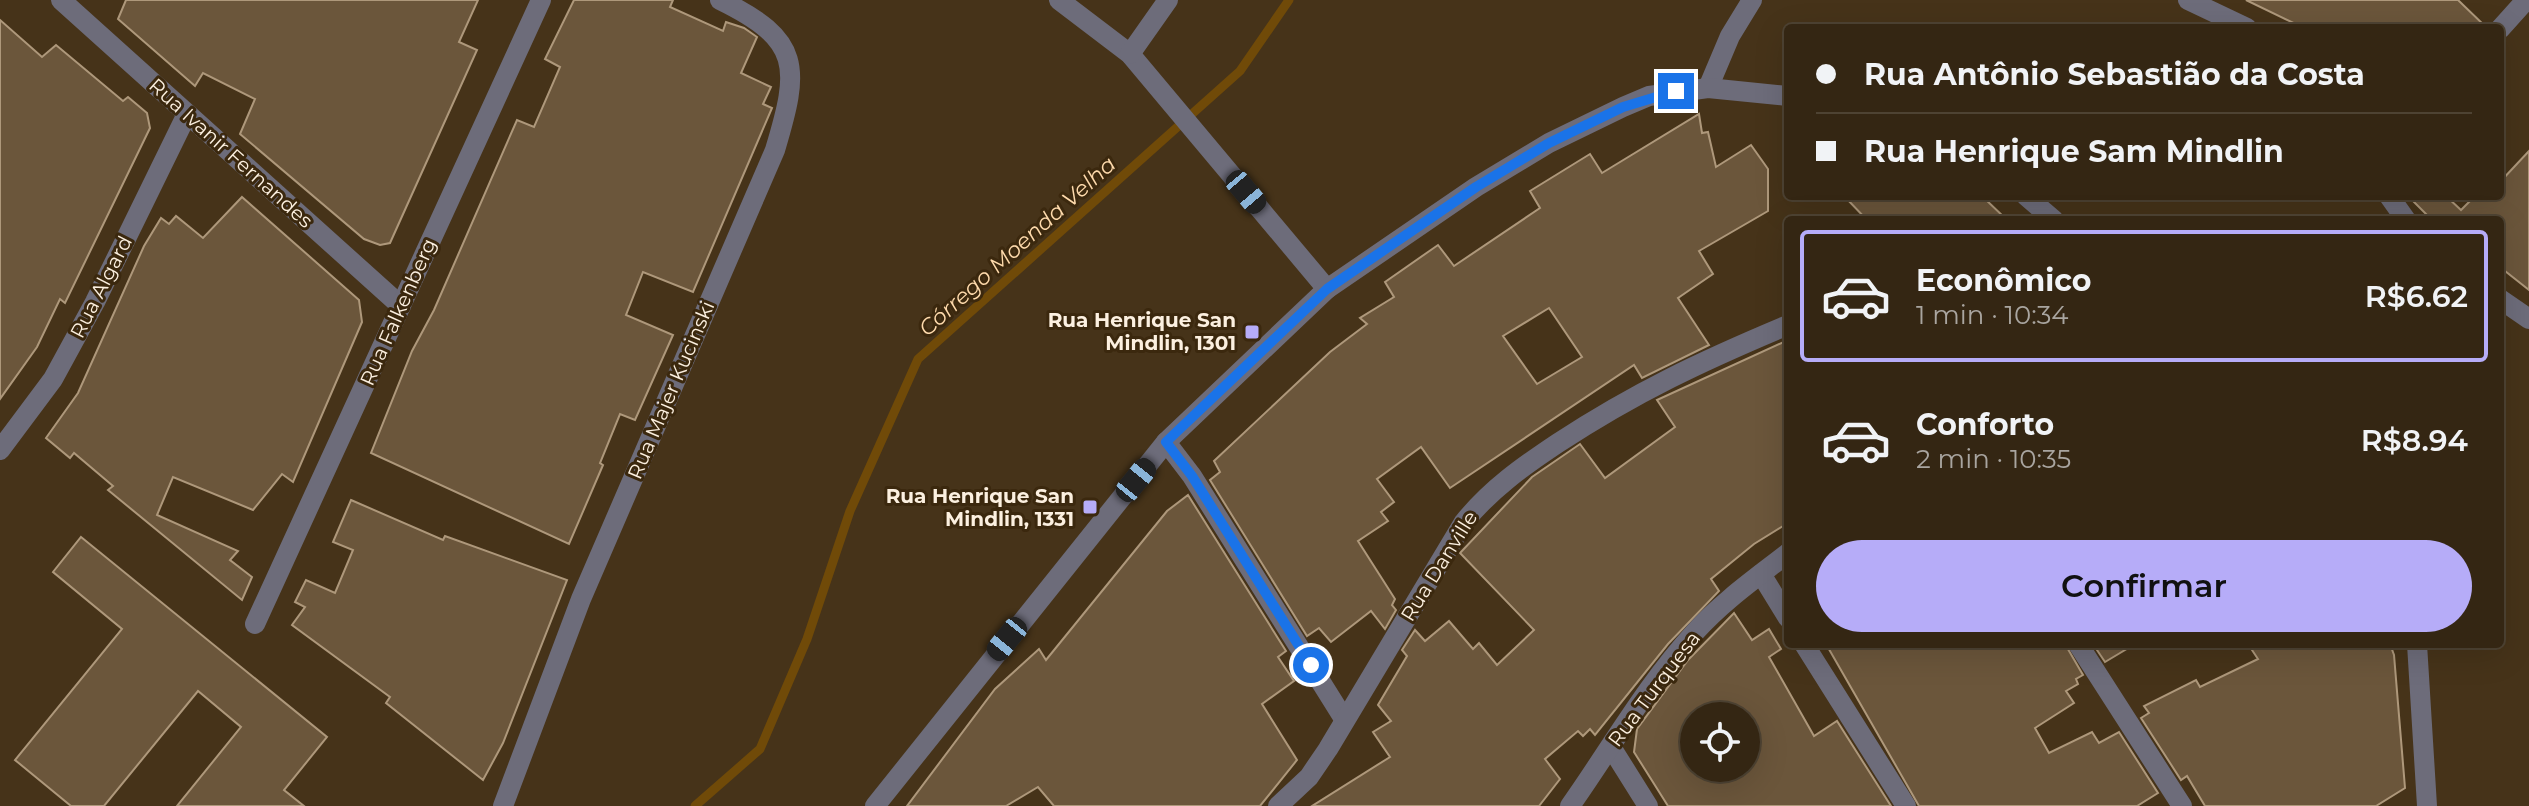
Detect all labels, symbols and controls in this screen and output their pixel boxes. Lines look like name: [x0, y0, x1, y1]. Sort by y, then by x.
text: Rua Antônio Sebastião da Costa: [1864, 56, 2365, 93]
street label: Rua Ivanir Fernandes: [144, 73, 318, 233]
route end: [1658, 73, 1694, 109]
text: Rua Henrique Sam Mindlin: [1864, 133, 2284, 170]
water label: Córrego Moenda Velha: [913, 151, 1121, 342]
car: [1221, 166, 1271, 218]
street label: Rua Algard: [65, 232, 137, 342]
street label: Rua Falkenberg: [355, 235, 441, 389]
icon: car: [1820, 260, 1892, 332]
text: Econômico: [1916, 262, 2091, 299]
text: R$6.62: [2365, 278, 2468, 315]
street label: Rua Majer Kucinski: [623, 297, 719, 483]
text: 1 min · 10:34: [1916, 299, 2069, 331]
place label: Rua Henrique San Mindlin, 1301: [1048, 308, 1236, 355]
marker: Rua Henrique San Mindlin, 1301: [1243, 323, 1261, 341]
icon: car: [1820, 404, 1892, 476]
text: Conforto: [1916, 406, 2054, 443]
text: R$8.94: [2361, 422, 2468, 459]
text: 2 min · 10:35: [1916, 443, 2071, 475]
car: [1112, 454, 1160, 506]
place label: Rua Henrique San Mindlin, 1331: [886, 484, 1074, 531]
marker: Rua Henrique San Mindlin, 1331: [1081, 498, 1099, 516]
street label: Rua Danville: [1396, 506, 1482, 626]
button: Confirmar: [1816, 540, 2472, 632]
car: [983, 613, 1031, 665]
street label: Rua Turquesa: [1603, 627, 1705, 751]
route start: [1293, 647, 1329, 683]
map controls: [1680, 702, 1760, 782]
button: locate: [1680, 702, 1760, 782]

